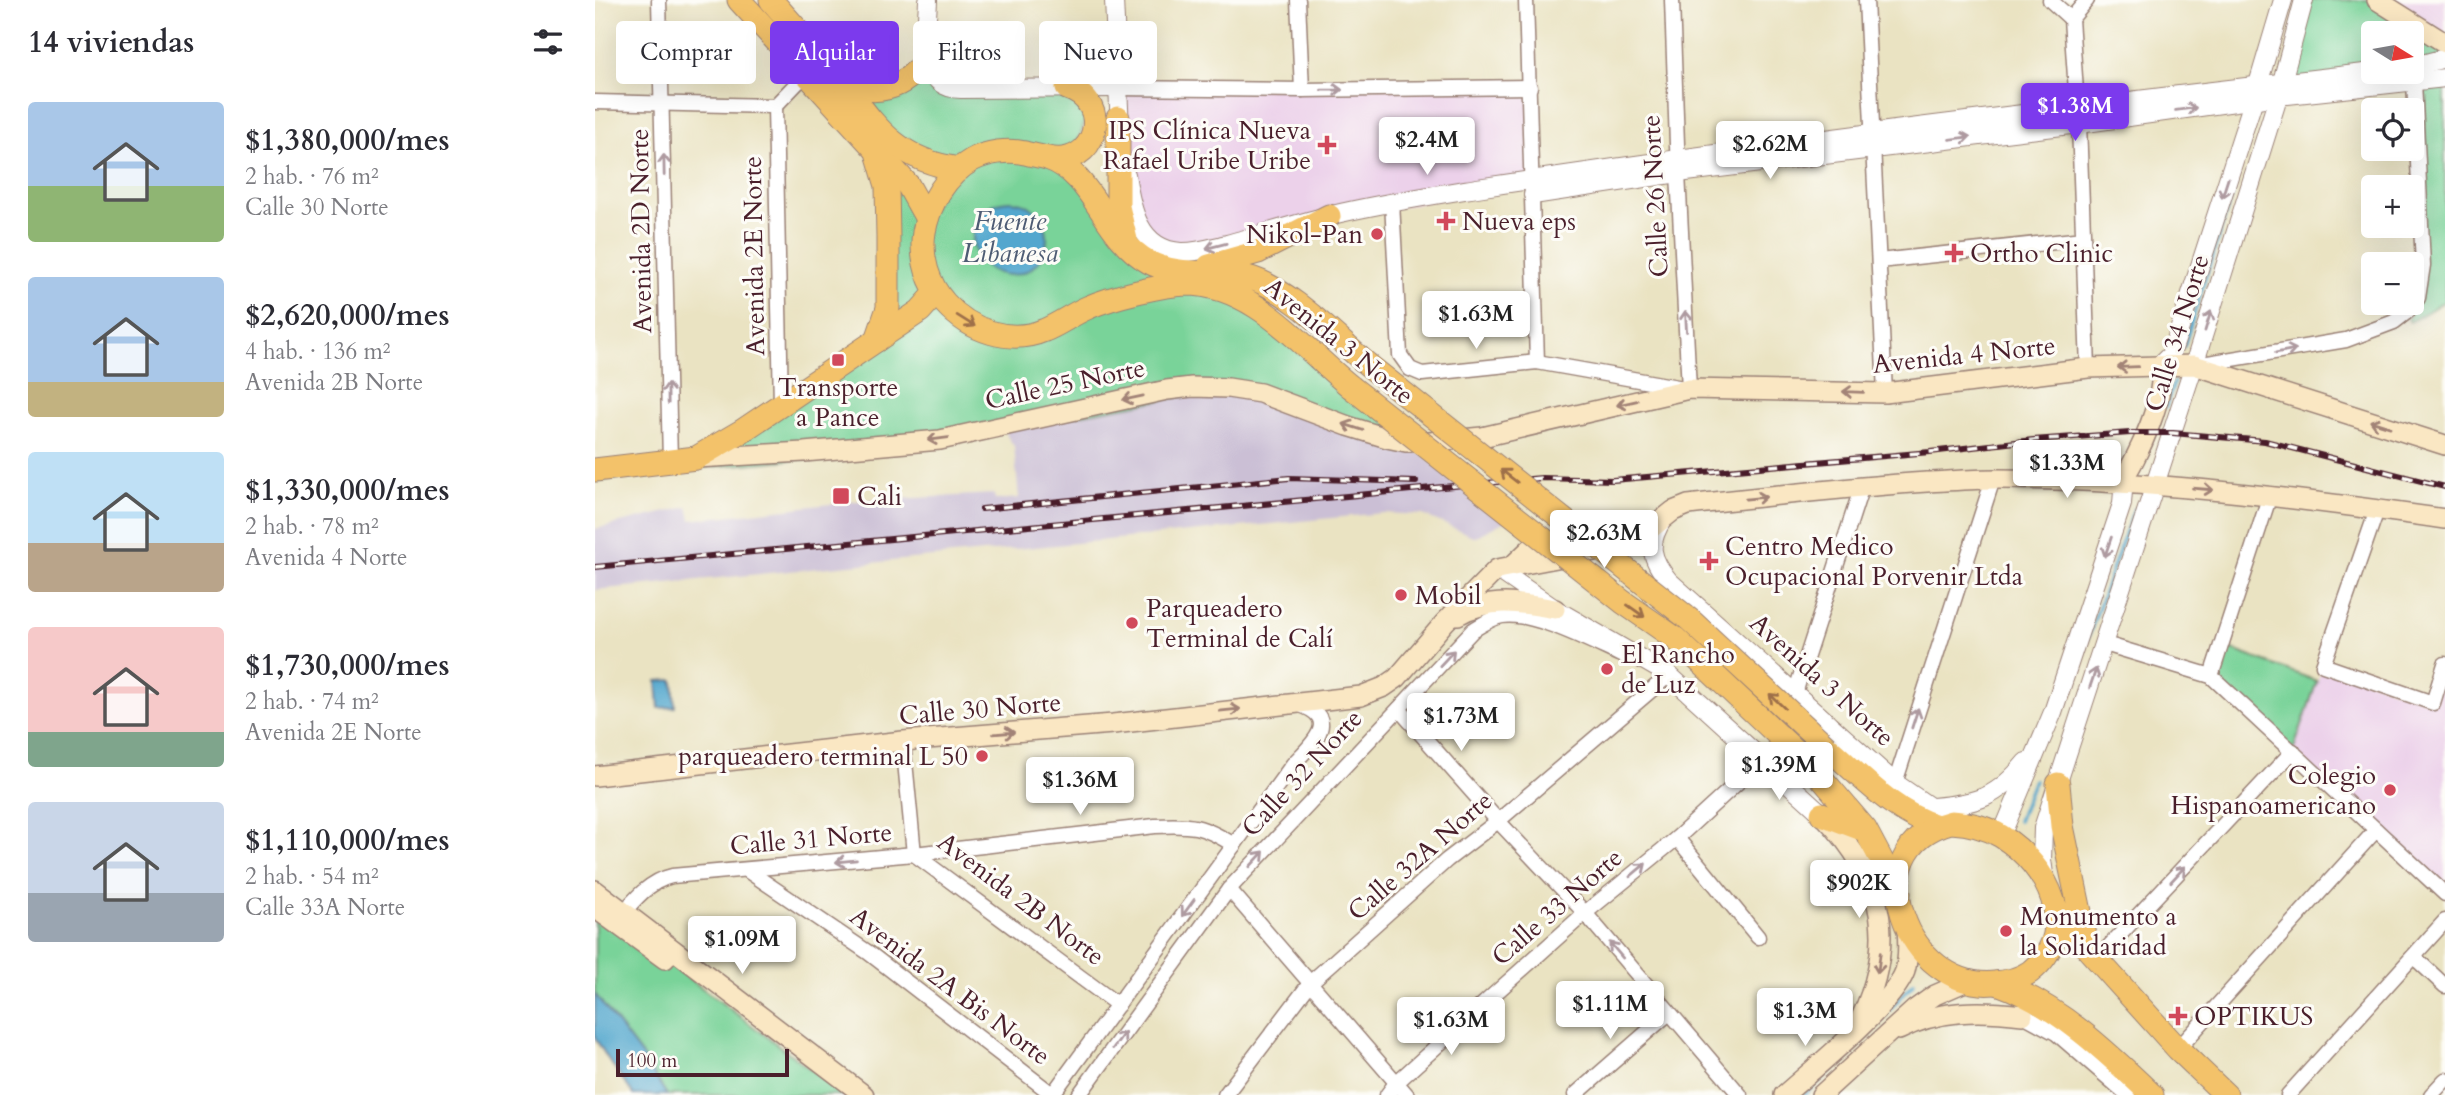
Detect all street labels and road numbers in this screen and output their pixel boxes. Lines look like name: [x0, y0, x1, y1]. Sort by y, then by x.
street label: Calle 26 Norte: [1633, 114, 1677, 278]
street label: Avenida 2D Norte: [622, 128, 660, 334]
street label: Avenida 2E Norte: [735, 156, 773, 356]
street label: Calle 34 Norte: [2137, 250, 2217, 416]
street label: Avenida 3 Norte: [1257, 270, 1421, 412]
street label: Avenida 4 Norte: [1871, 328, 2057, 382]
street label: Calle 25 Norte: [982, 350, 1148, 418]
street label: Avenida 3 Norte: [1742, 606, 1902, 754]
street label: Calle 30 Norte: [898, 684, 1062, 734]
street label: Calle 32 Norte: [1234, 702, 1370, 844]
street label: Calle 32A Norte: [1340, 783, 1500, 929]
street label: Calle 31 Norte: [729, 814, 893, 864]
street label: Avenida 2B Norte: [930, 824, 1112, 974]
street label: Calle 33 Norte: [1484, 840, 1630, 974]
street label: Avenida 2A Bis Norte: [843, 899, 1057, 1073]

